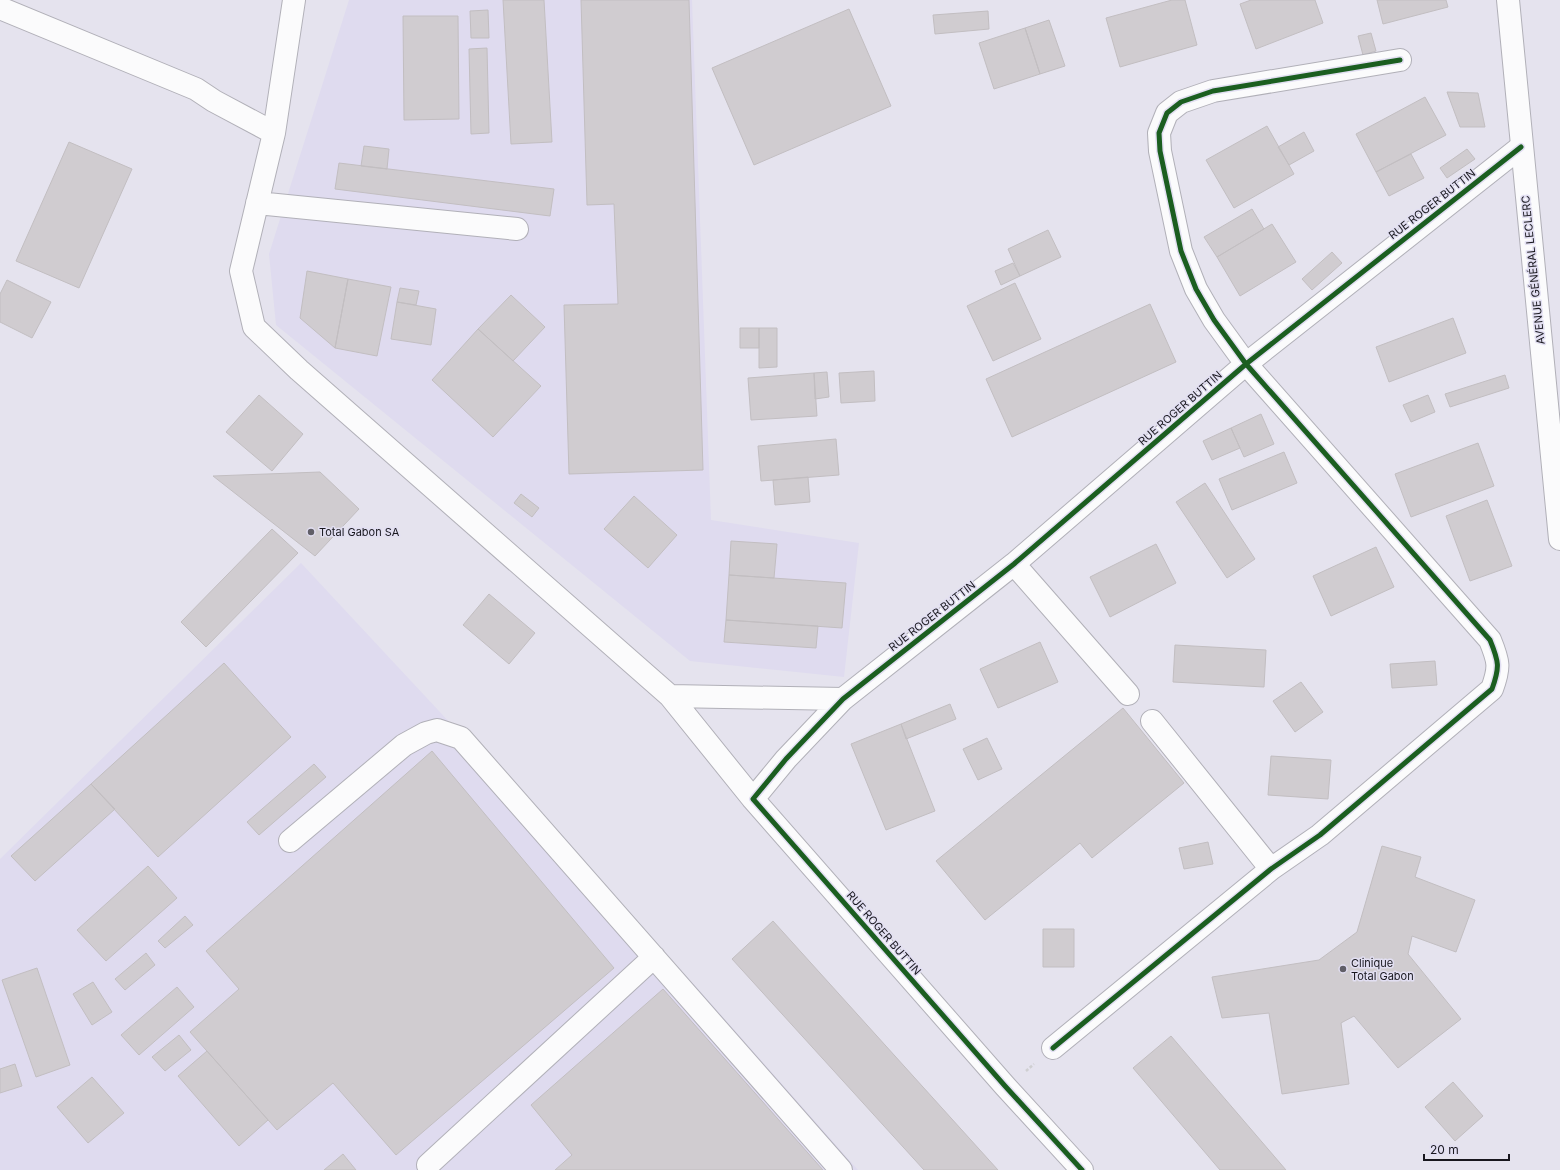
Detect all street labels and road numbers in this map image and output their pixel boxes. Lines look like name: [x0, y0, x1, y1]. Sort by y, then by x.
street label: RUE ROGER BUTTIN: [1386, 166, 1478, 242]
street label: AVENUE GÉNÉRAL LECLERC: [1518, 195, 1548, 345]
street label: RUE ROGER BUTTIN: [1135, 368, 1225, 448]
street label: RUE ROGER BUTTIN: [886, 578, 978, 654]
street label: RUE ROGER BUTTIN: [844, 888, 924, 978]

